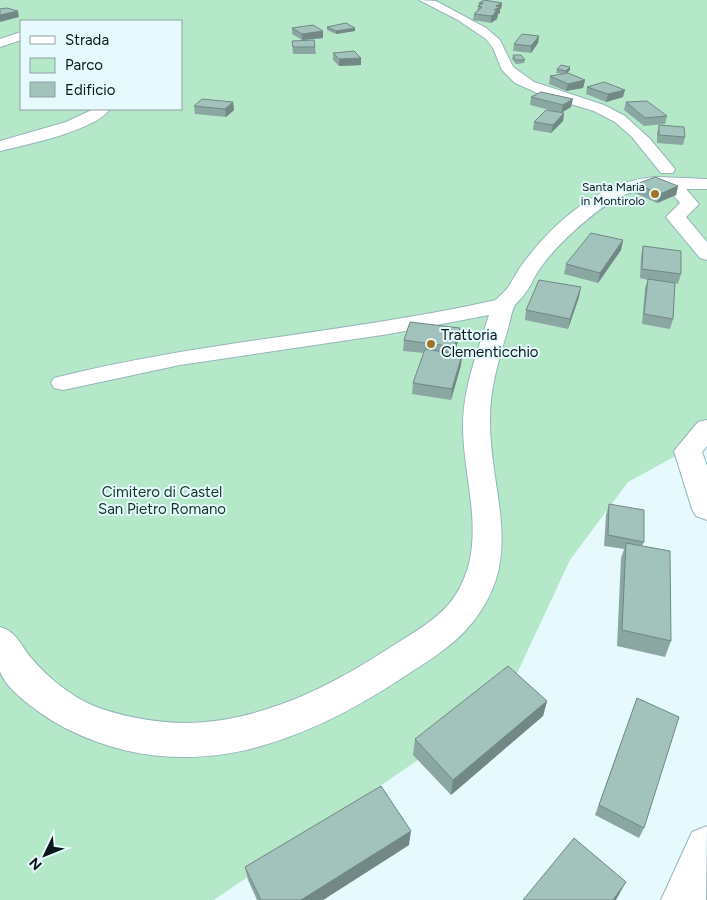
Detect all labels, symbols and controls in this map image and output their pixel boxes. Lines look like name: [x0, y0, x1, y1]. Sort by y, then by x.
legend: [20, 20, 182, 110]
text: Strada: [65, 31, 109, 49]
text: Parco: [65, 56, 103, 74]
text: Edificio: [65, 81, 116, 99]
place label: Santa Maria in Montirolo: [581, 180, 645, 208]
marker: Santa Maria in Montirolo: [649, 188, 661, 200]
place label: Trattoria Clementicchio: [441, 326, 539, 361]
marker: Trattoria Clementicchio: [425, 338, 437, 350]
park label: Cimitero di Castel San Pietro Romano: [98, 483, 226, 518]
north arrow: [20, 830, 70, 880]
text: N: [26, 854, 46, 873]

